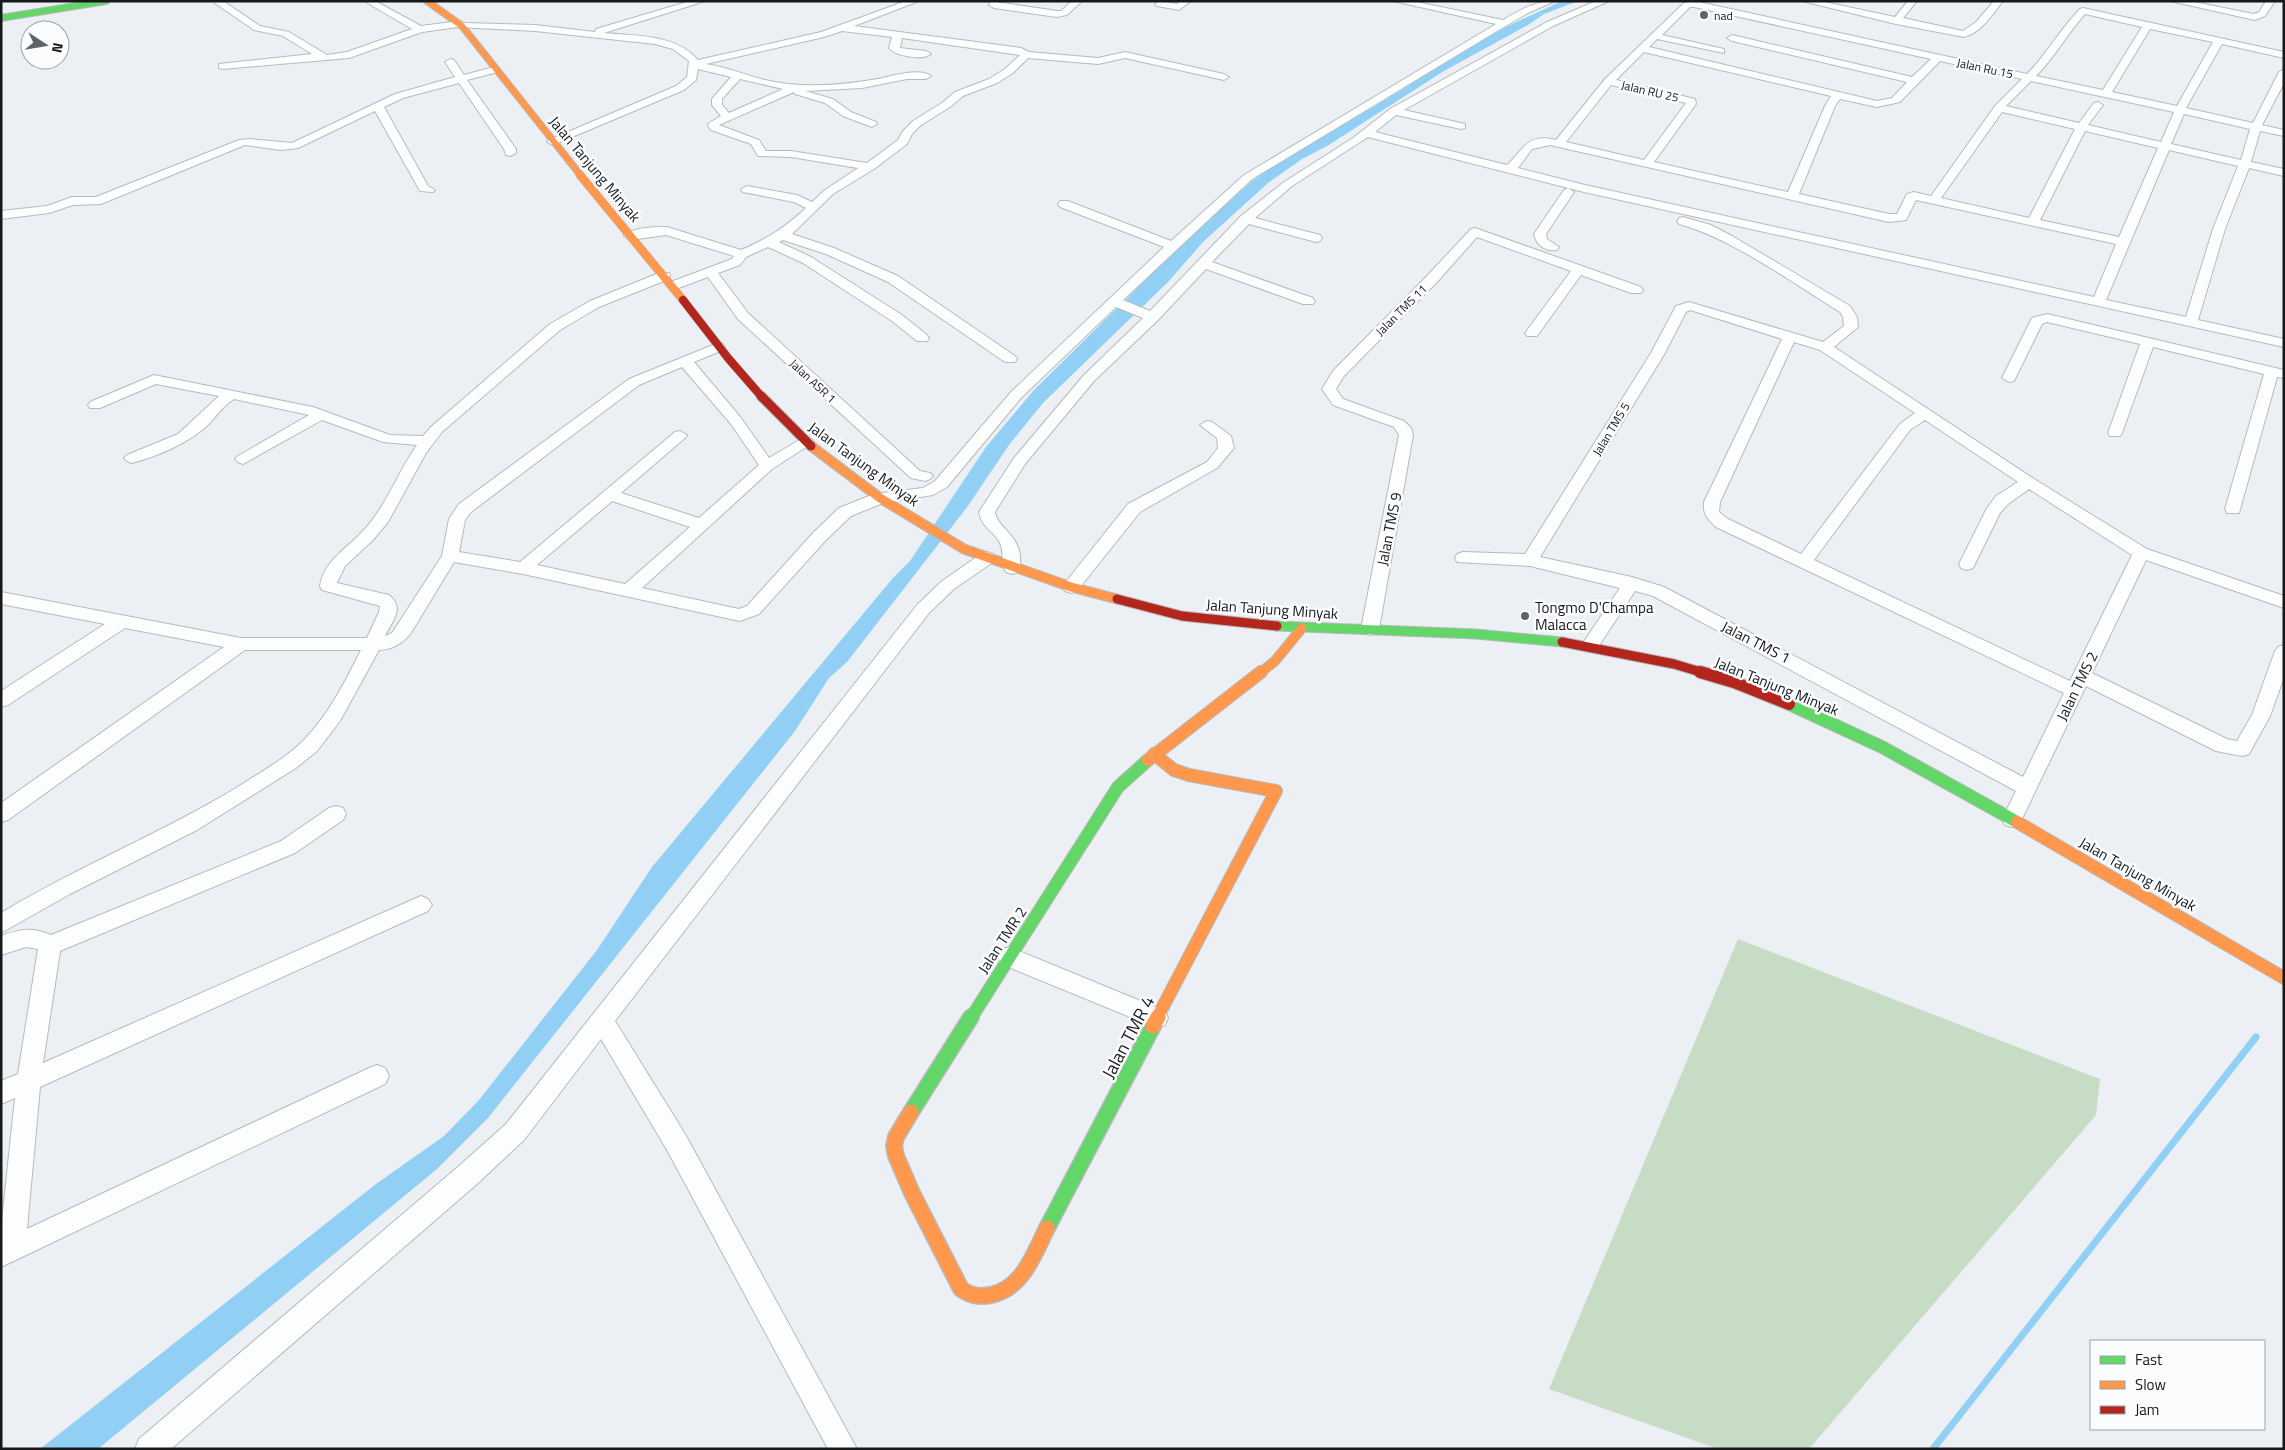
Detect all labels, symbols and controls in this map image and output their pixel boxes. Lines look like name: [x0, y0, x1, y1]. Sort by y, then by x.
place label: nad: [1714, 6, 1733, 25]
marker: nad: [1698, 9, 1710, 21]
north arrow: [20, 20, 70, 70]
text: N: [47, 41, 69, 55]
street label: Jalan Ru 15: [1955, 53, 2015, 83]
street label: Jalan RU 25: [1619, 75, 1681, 107]
street label: Jalan Tanjung Minyak: [544, 111, 646, 227]
street label: Jalan TMS 11: [1371, 280, 1431, 340]
street label: Jalan ASR 1: [785, 354, 841, 408]
street label: Jalan TMS 5: [1588, 398, 1635, 459]
street label: Jalan Tanjung Minyak: [804, 416, 924, 512]
street label: Jalan TMS 9: [1371, 490, 1407, 568]
street label: Jalan Tanjung Minyak: [1205, 593, 1339, 625]
place label: Tongmo D'Champa Malacca: [1535, 596, 1654, 636]
marker: Tongmo D'Champa Malacca: [1519, 610, 1531, 622]
street label: Jalan TMS 1: [1718, 615, 1794, 669]
street label: Jalan TMS 2: [2050, 647, 2104, 725]
street label: Jalan Tanjung Minyak: [1711, 651, 1843, 721]
street label: Jalan Tanjung Minyak: [2075, 831, 2201, 917]
street label: Jalan TMR 2: [972, 902, 1032, 978]
street label: Jalan TMR 4: [1095, 991, 1161, 1083]
legend: [2090, 1340, 2265, 1430]
text: Fast: [2135, 1348, 2163, 1371]
text: Slow: [2135, 1373, 2166, 1396]
text: Jam: [2135, 1398, 2159, 1421]

